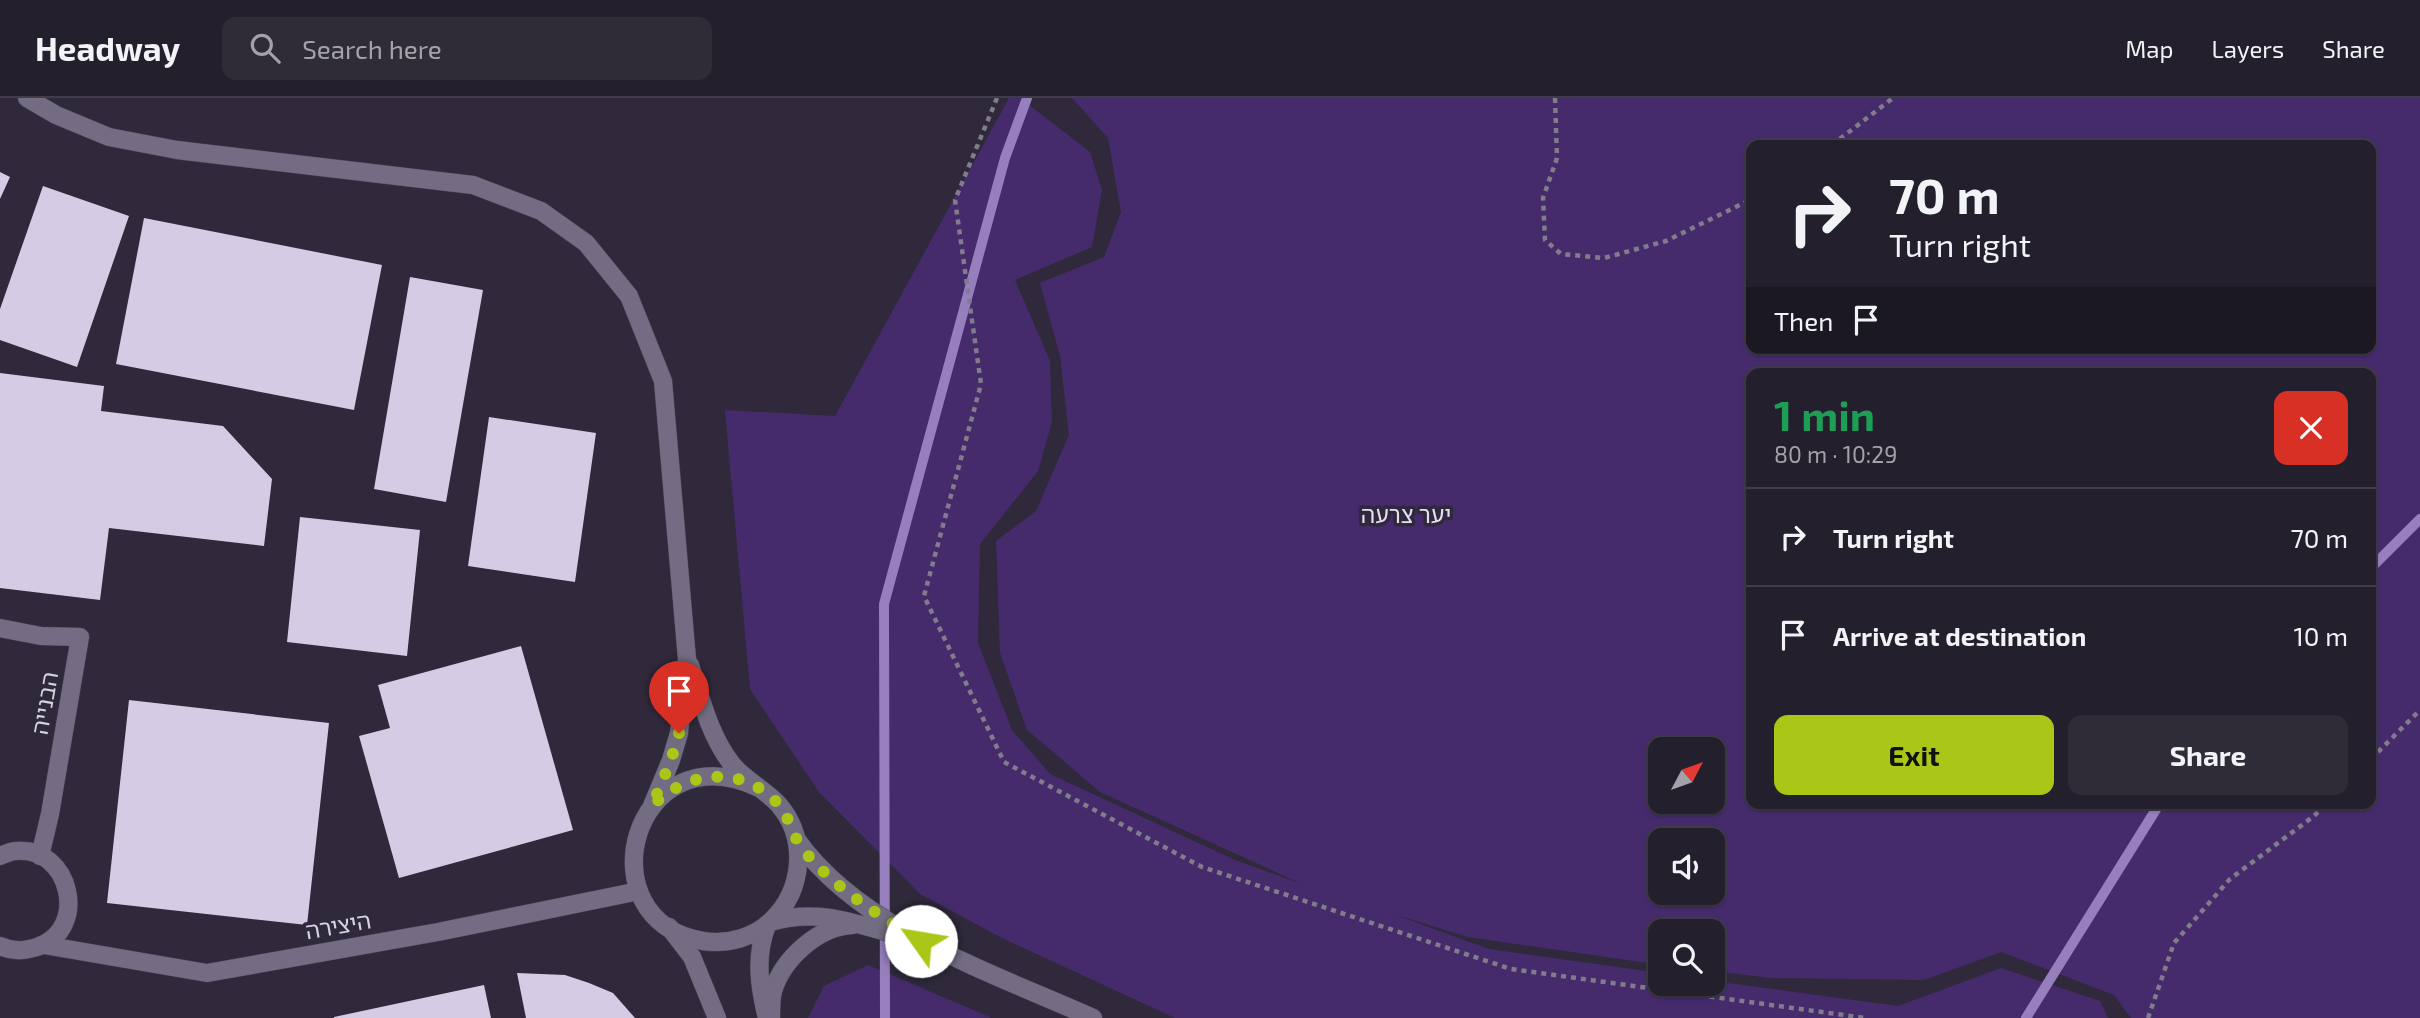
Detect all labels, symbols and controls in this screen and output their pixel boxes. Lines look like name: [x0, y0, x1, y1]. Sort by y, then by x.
search box: [222, 17, 712, 80]
text: Headway: [35, 28, 180, 68]
icon: search: [246, 29, 284, 67]
text: Search here: [302, 33, 442, 64]
text: Map: [2125, 34, 2173, 63]
text: Layers: [2211, 34, 2284, 63]
text: Share: [2322, 34, 2385, 63]
text: 70 m: [1889, 165, 2000, 224]
icon: right: [1774, 168, 1865, 259]
text: Turn right: [1889, 225, 2031, 263]
icon: arrive: [1847, 301, 1885, 339]
text: Then: [1774, 305, 1833, 336]
text: 1 min: [1774, 389, 1875, 439]
button: close: [2274, 391, 2348, 465]
text: 80 m · 10:29: [1774, 440, 1897, 468]
park label: יער צרעה: [1361, 500, 1451, 528]
icon: right: [1774, 518, 1812, 556]
text: Turn right: [1833, 522, 1954, 553]
text: 70 m: [2290, 522, 2348, 553]
icon: arrive: [1774, 616, 1812, 654]
text: Arrive at destination: [1833, 620, 2086, 651]
text: 10 m: [2293, 620, 2348, 651]
pin: [649, 661, 709, 733]
street label: הבנייה: [25, 669, 63, 737]
icon: arrive: [660, 672, 698, 710]
button: Exit: [1774, 715, 2054, 795]
button: Share: [2068, 715, 2348, 795]
north arrow: [1648, 737, 1726, 814]
map controls: [1648, 737, 1725, 996]
button: sound: [1648, 828, 1725, 905]
position arrow: [884, 904, 958, 978]
street label: היצירה: [303, 905, 373, 945]
button: search: [1648, 919, 1725, 996]

